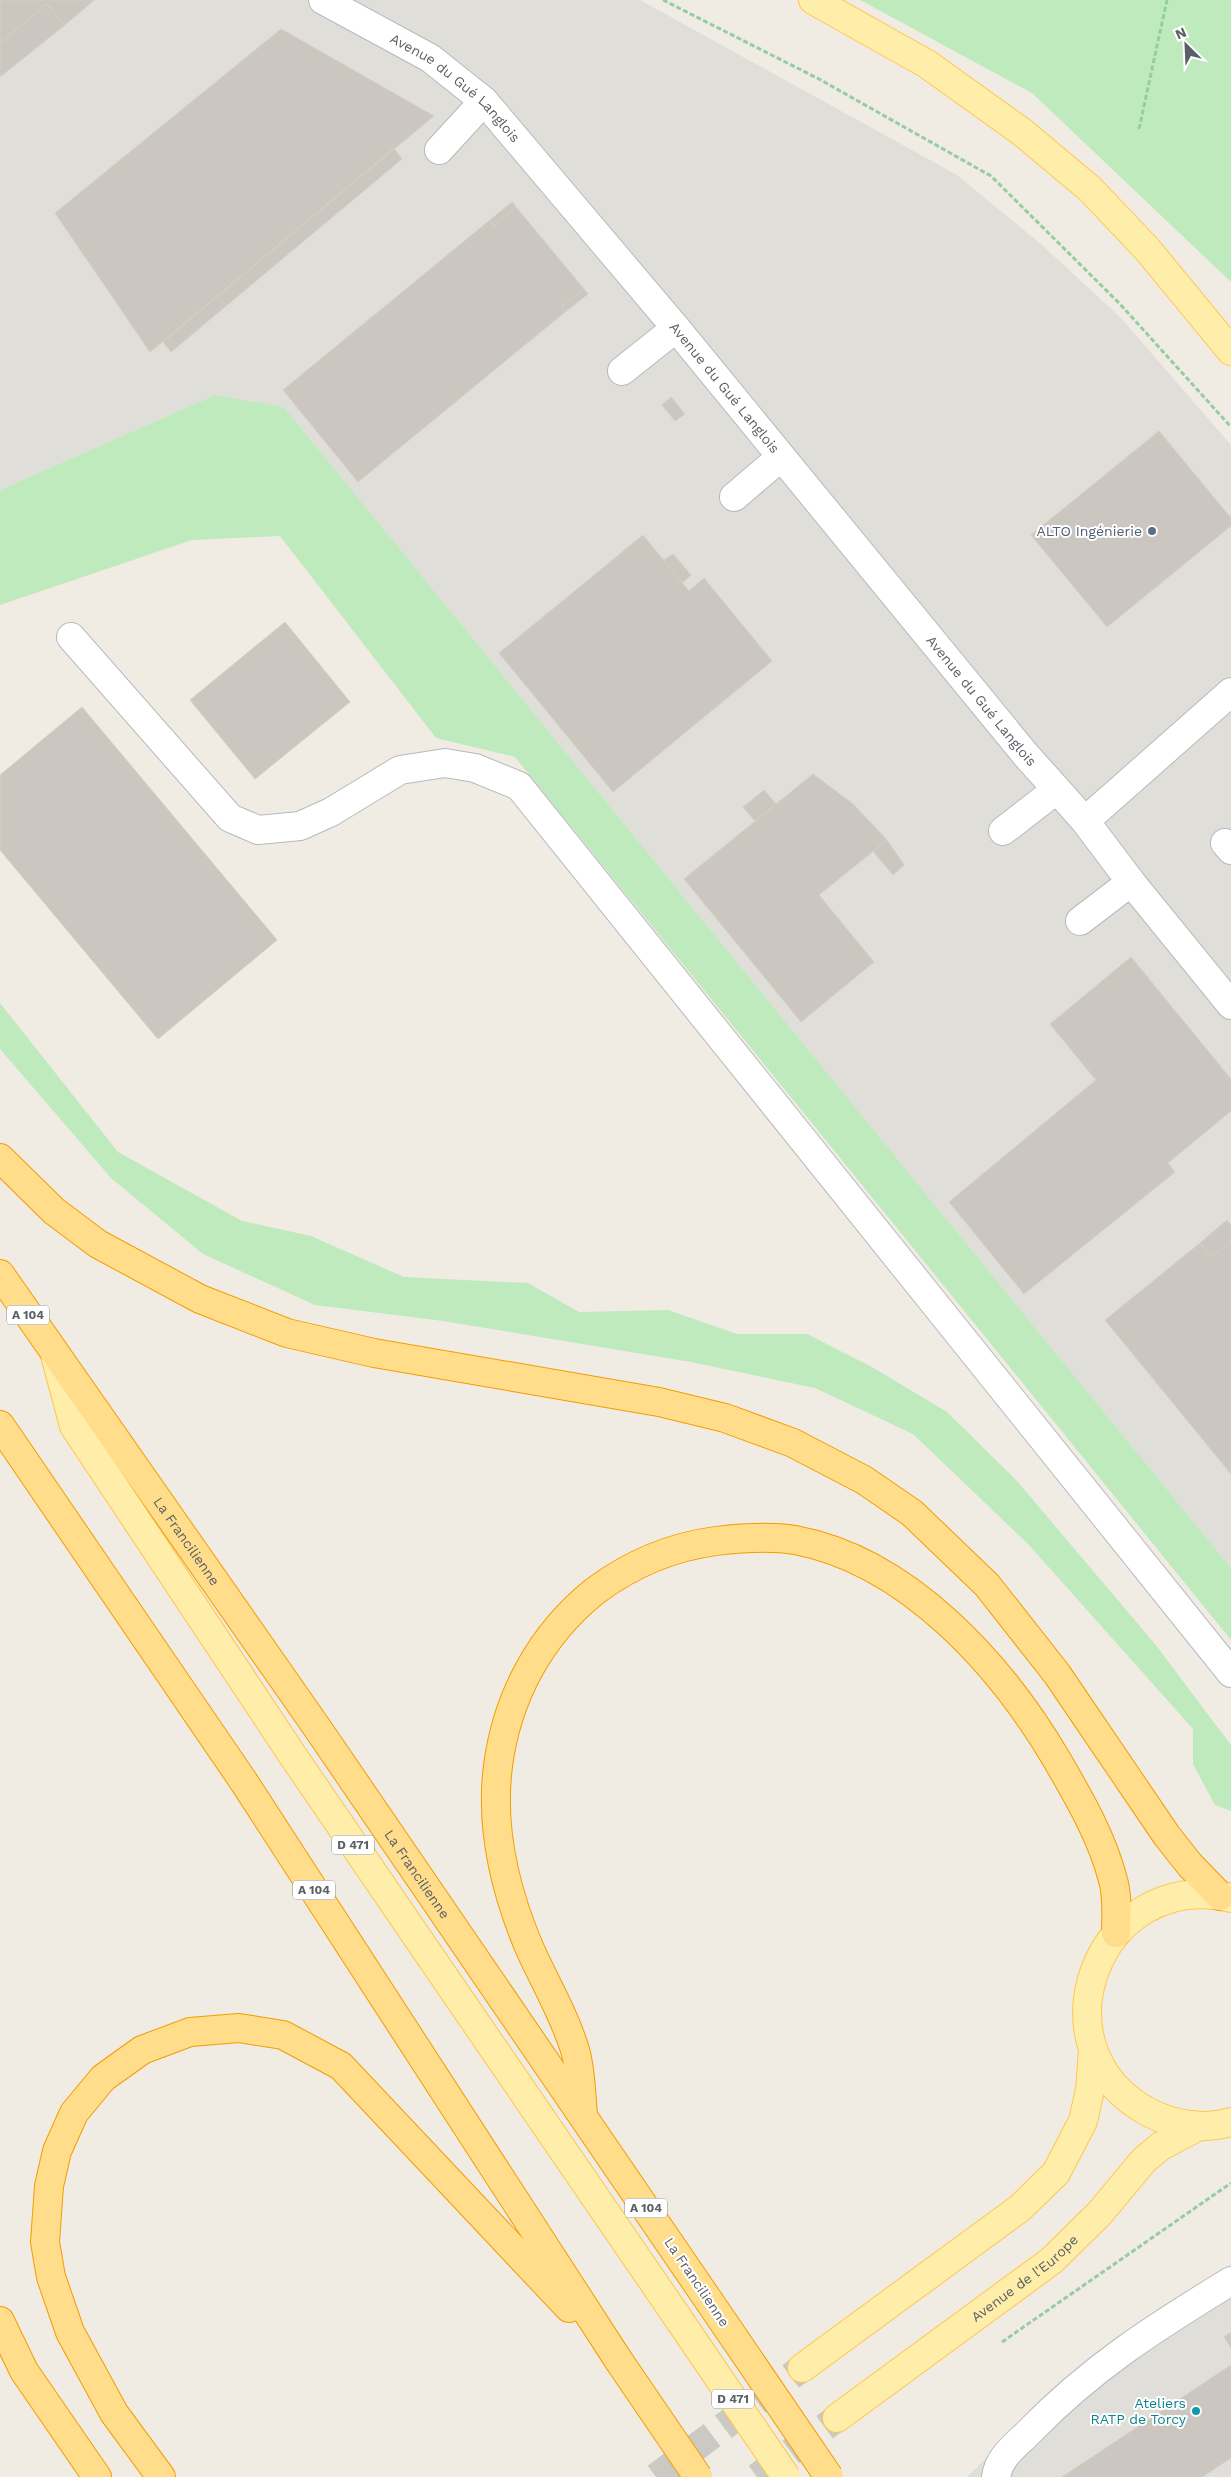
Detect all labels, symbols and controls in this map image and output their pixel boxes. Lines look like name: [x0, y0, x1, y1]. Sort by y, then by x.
north arrow: [1161, 20, 1211, 70]
text: N: [1173, 24, 1189, 43]
street label: Avenue du Gué Langlois: [388, 30, 523, 145]
street label: Avenue du Gué Langlois: [666, 319, 783, 456]
place label: ALTO Ingénierie: [1037, 523, 1142, 539]
marker: ALTO Ingénierie: [1146, 525, 1158, 537]
street label: Avenue du Gué Langlois: [923, 632, 1040, 769]
road number: A 104: [7, 1306, 49, 1324]
street label: La Francilienne: [150, 1494, 223, 1588]
street label: La Francilienne: [381, 1827, 453, 1922]
road number: D 471: [332, 1836, 374, 1854]
road number: A 104: [293, 1880, 335, 1900]
road number: A 104: [625, 2198, 667, 2218]
street label: Avenue de l'Europe: [968, 2231, 1081, 2325]
street label: La Francilienne: [661, 2234, 733, 2330]
road number: D 471: [712, 2390, 754, 2408]
place label: Ateliers RATP de Torcy: [1090, 2395, 1187, 2427]
marker: Ateliers RATP de Torcy: [1190, 2405, 1202, 2417]

